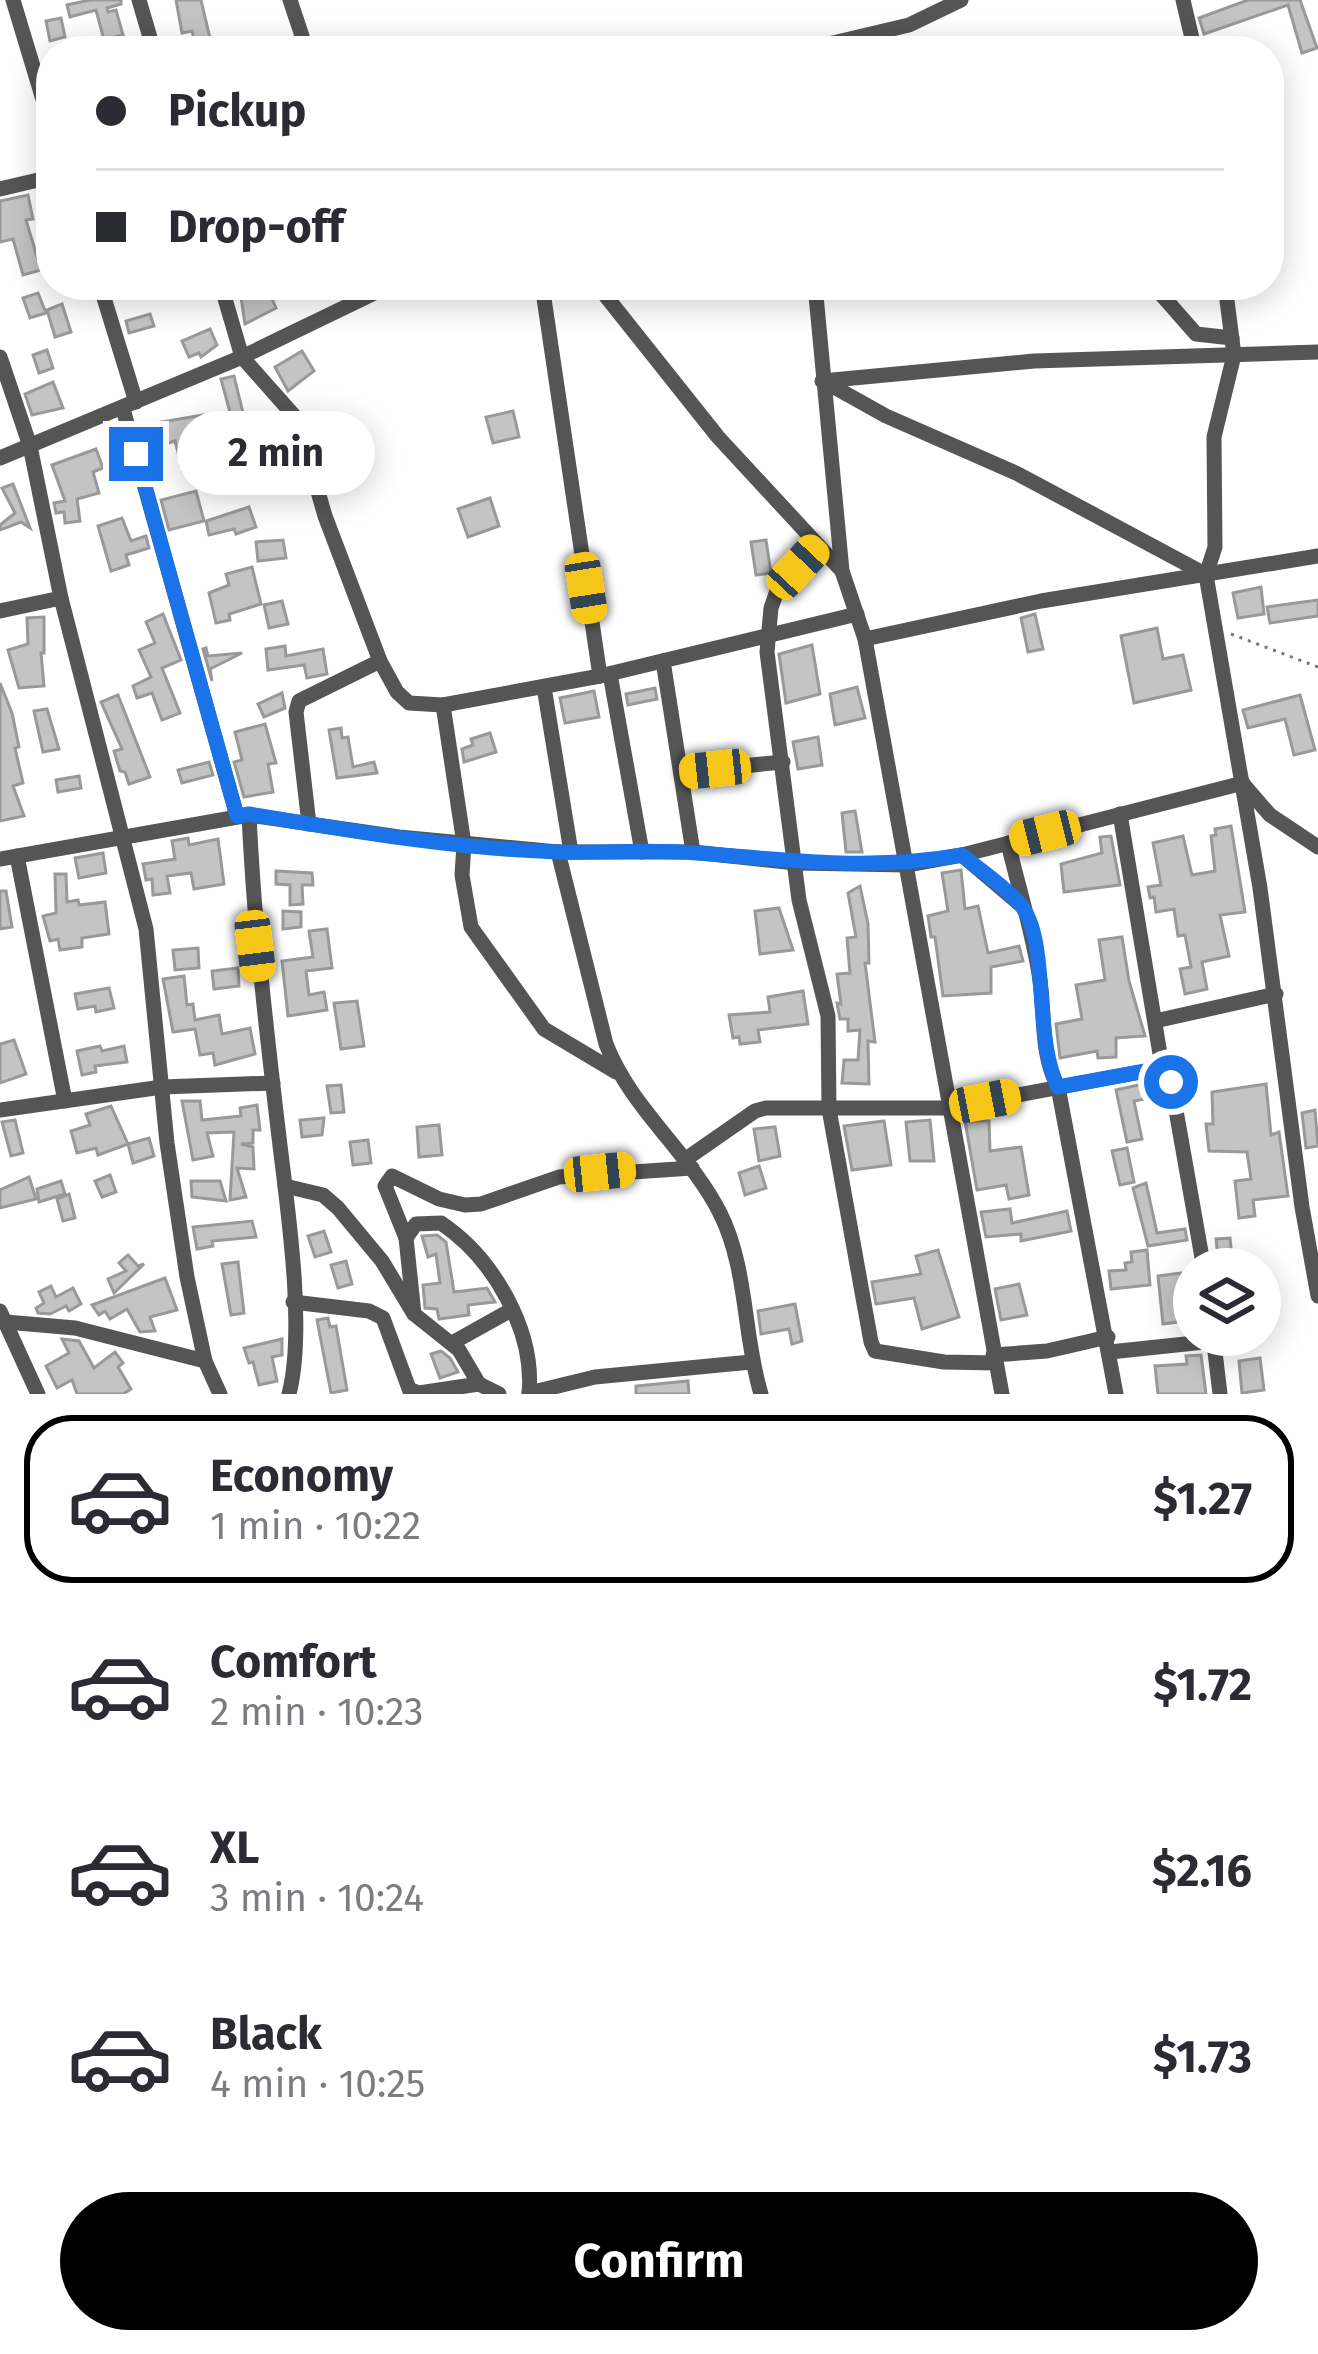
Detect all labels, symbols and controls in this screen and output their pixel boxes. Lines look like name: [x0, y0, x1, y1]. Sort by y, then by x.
text: Pickup: [168, 84, 306, 138]
text: Drop-off: [168, 200, 344, 254]
callout: 2 min: [178, 412, 376, 496]
route end: [109, 427, 163, 481]
text: 2 min: [228, 430, 324, 476]
car: [760, 528, 836, 606]
car: [563, 550, 609, 626]
car: [677, 747, 753, 791]
car: [1006, 807, 1084, 859]
car: [233, 908, 277, 984]
route start: [1144, 1055, 1198, 1109]
car: [946, 1076, 1024, 1126]
car: [562, 1150, 638, 1194]
map controls: [1173, 1248, 1281, 1356]
button: layers: [1173, 1248, 1281, 1356]
icon: car: [66, 1445, 174, 1553]
text: Economy: [210, 1449, 393, 1503]
text: $1.27: [1153, 1472, 1252, 1526]
text: 1 min · 10:22: [210, 1503, 421, 1549]
icon: car: [66, 1631, 174, 1739]
text: Comfort: [210, 1635, 377, 1689]
text: $1.72: [1153, 1658, 1252, 1712]
text: 2 min · 10:23: [210, 1689, 424, 1735]
icon: car: [66, 1817, 174, 1925]
text: XL: [210, 1821, 259, 1875]
text: $2.16: [1152, 1844, 1252, 1898]
text: 3 min · 10:24: [210, 1875, 424, 1921]
icon: car: [66, 2003, 174, 2111]
text: Black: [210, 2007, 322, 2061]
text: $1.73: [1153, 2030, 1252, 2084]
text: 4 min · 10:25: [210, 2061, 425, 2107]
button: Confirm: [60, 2192, 1258, 2330]

